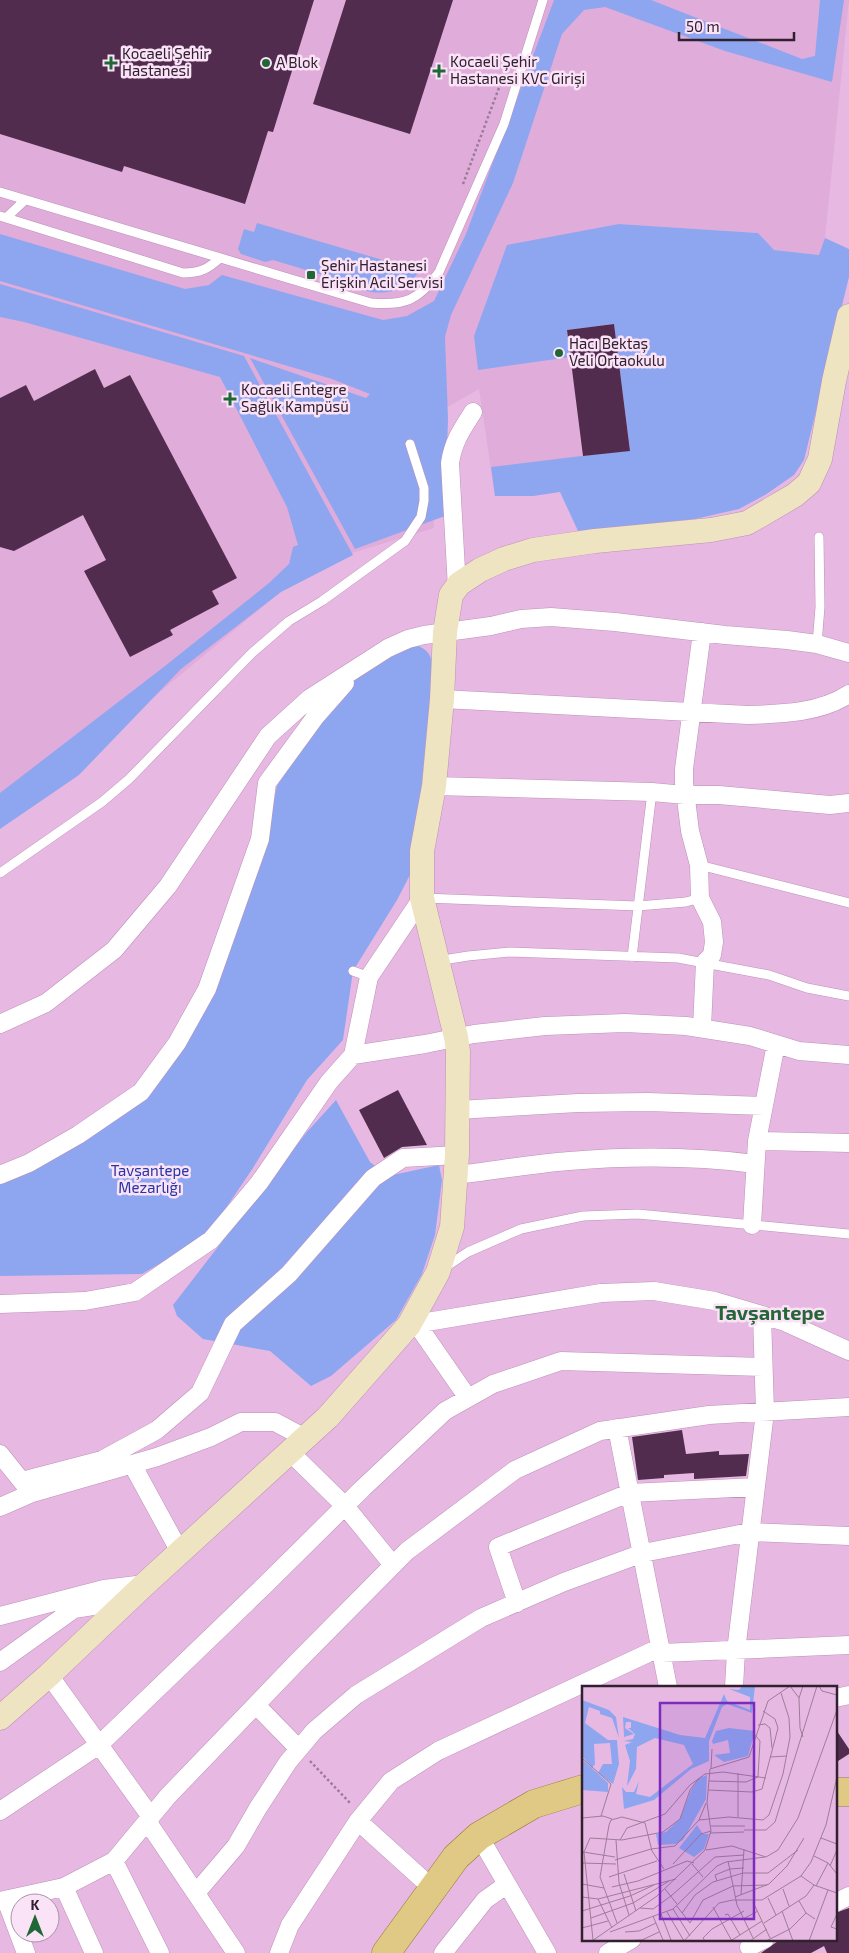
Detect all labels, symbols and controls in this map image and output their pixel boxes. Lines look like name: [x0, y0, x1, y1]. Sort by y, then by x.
scale bar: [679, 10, 794, 42]
text: 50 m: [686, 17, 720, 35]
place label: Kocaeli Şehir Hastanesi: [122, 44, 209, 79]
place label: Kocaeli Şehir Hastanesi KVC Girişi: [450, 52, 585, 88]
place label: A Blok: [276, 53, 319, 71]
marker: Kocaeli Şehir Hastanesi: [104, 56, 118, 70]
marker: A Blok: [260, 57, 272, 69]
marker: Kocaeli Şehir Hastanesi KVC Girişi: [432, 64, 446, 78]
place label: Şehir Hastanesi Erişkin Acil Servisi: [321, 256, 443, 292]
marker: Şehir Hastanesi Erişkin Acil Servisi: [305, 269, 317, 281]
place label: Hacı Bektaş Veli Ortaokulu: [569, 334, 665, 369]
marker: Hacı Bektaş Veli Ortaokulu: [553, 347, 565, 359]
place label: Kocaeli Entegre Sağlık Kampüsü: [241, 380, 349, 415]
marker: Kocaeli Entegre Sağlık Kampüsü: [223, 392, 237, 406]
park label: Tavşantepe Mezarlığı: [111, 1161, 189, 1196]
district label: Tavşantepe: [715, 1300, 825, 1325]
inset map: [582, 1686, 836, 1940]
north arrow: [10, 1893, 60, 1943]
text: K: [31, 1896, 40, 1913]

